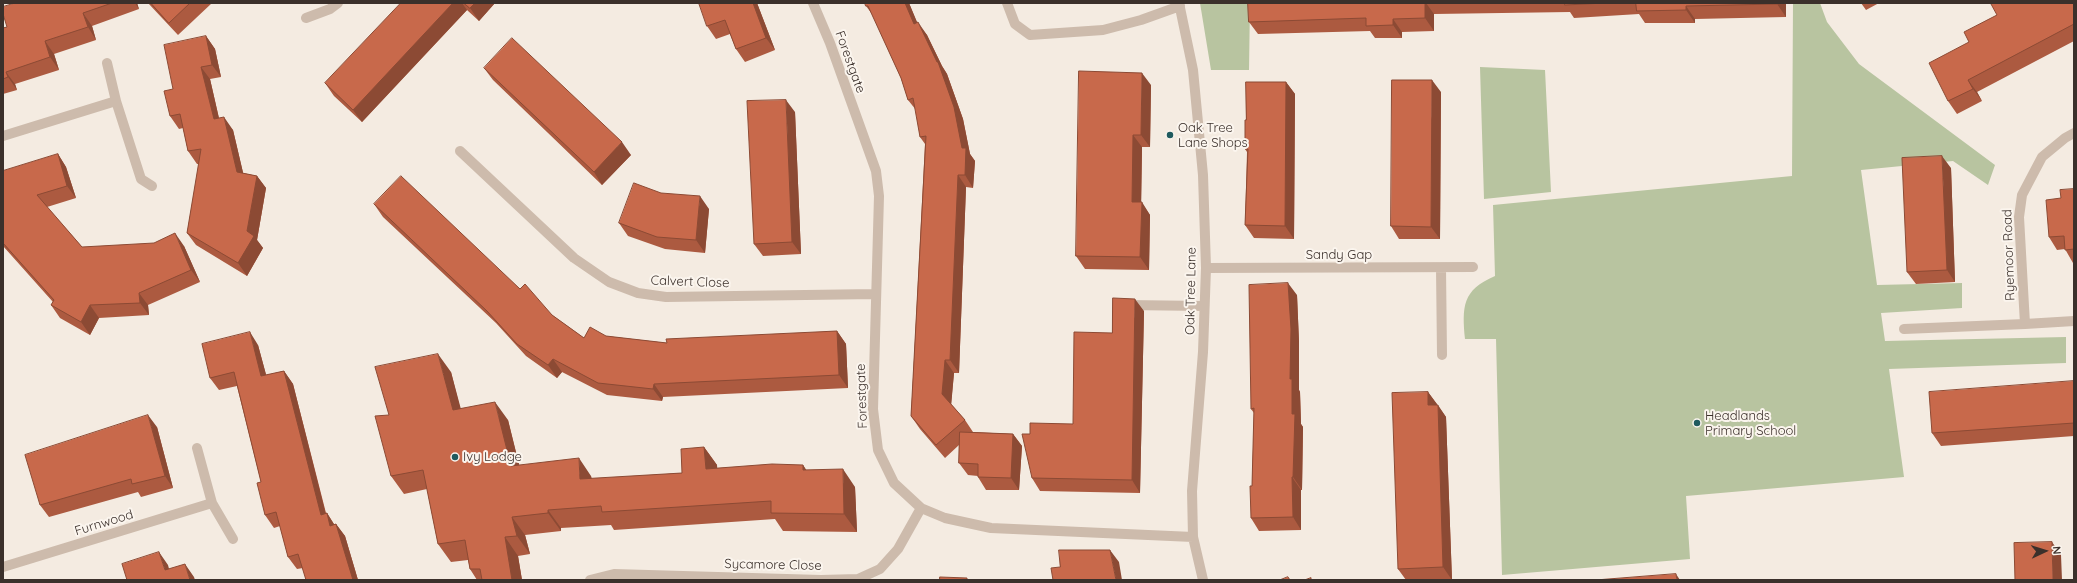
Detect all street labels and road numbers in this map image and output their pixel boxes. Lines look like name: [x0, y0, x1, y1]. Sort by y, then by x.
street label: Forestgate: [832, 29, 868, 95]
street label: Ryemoor Road: [2000, 209, 2018, 301]
street label: Oak Tree Lane: [1182, 247, 1200, 335]
street label: Sandy Gap: [1306, 247, 1372, 263]
street label: Calvert Close: [650, 273, 730, 291]
street label: Forestgate: [853, 363, 871, 429]
street label: Furnwood: [73, 507, 135, 539]
street label: Sycamore Close: [724, 556, 822, 574]

